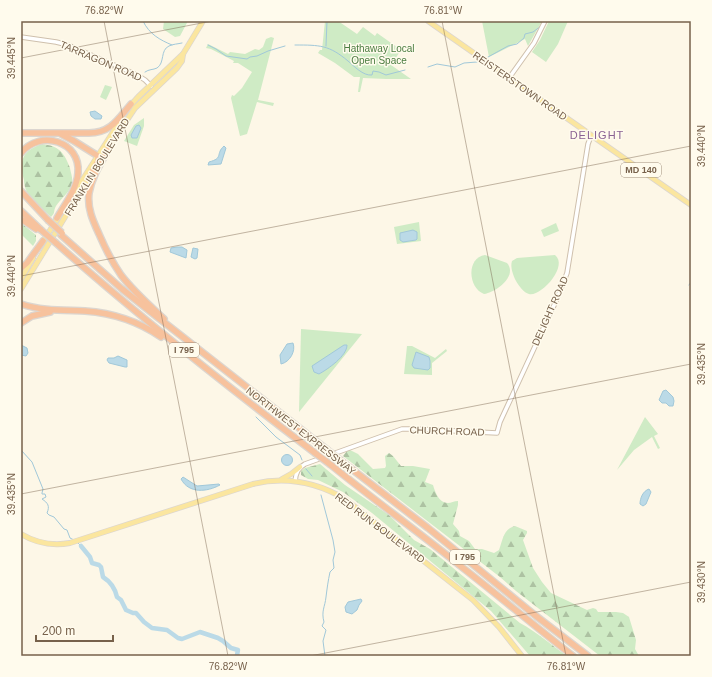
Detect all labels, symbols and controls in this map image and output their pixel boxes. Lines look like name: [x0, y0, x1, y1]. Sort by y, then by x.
text: 76.82°W: [85, 5, 124, 16]
text: 76.81°W: [424, 5, 463, 16]
text: 39.445°N: [6, 37, 17, 79]
street label: TARRAGON ROAD: [59, 39, 143, 83]
park label: Hathaway Local Open Space: [343, 43, 415, 66]
street label: REISTERSTOWN ROAD: [471, 49, 569, 123]
street label: FRANKLIN BOULEVARD: [62, 116, 132, 218]
text: 39.440°N: [696, 125, 707, 167]
district label: DELIGHT: [570, 129, 624, 141]
road number: MD 140: [621, 163, 661, 177]
text: 39.440°N: [6, 255, 17, 297]
street label: DELIGHT ROAD: [530, 275, 570, 347]
road number: I 795: [169, 343, 199, 357]
text: 39.435°N: [696, 343, 707, 385]
street label: NORTHWEST EXPRESSWAY: [244, 385, 358, 477]
street label: CHURCH ROAD: [409, 424, 485, 438]
text: 39.435°N: [6, 473, 17, 515]
street label: RED RUN BOULEVARD: [333, 491, 427, 565]
road number: I 795: [450, 550, 480, 564]
text: 39.430°N: [696, 561, 707, 603]
scale bar: [36, 617, 113, 643]
text: 200 m: [42, 624, 75, 638]
text: 76.82°W: [209, 661, 248, 672]
text: 76.81°W: [547, 661, 586, 672]

